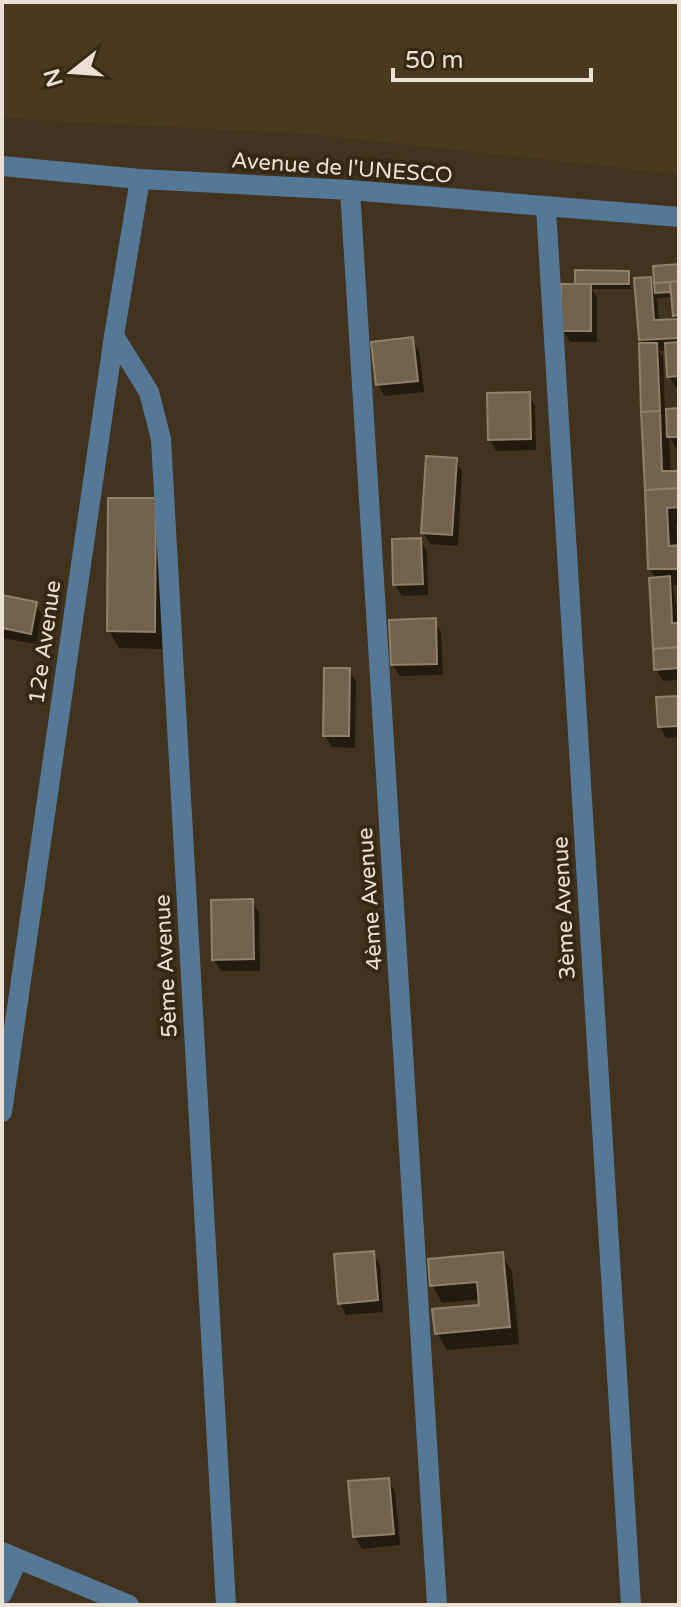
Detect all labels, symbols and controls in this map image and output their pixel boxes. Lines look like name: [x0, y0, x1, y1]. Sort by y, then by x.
north arrow: [32, 32, 112, 112]
scale bar: [393, 32, 591, 82]
text: 50 m: [405, 46, 463, 75]
text: N: [39, 65, 69, 90]
street label: Avenue de l'UNESCO: [231, 147, 453, 189]
street label: 12e Avenue: [23, 579, 67, 705]
street label: 4ème Avenue: [352, 827, 388, 971]
street label: 3ème Avenue: [547, 836, 581, 980]
street label: 5ème Avenue: [149, 894, 183, 1038]

